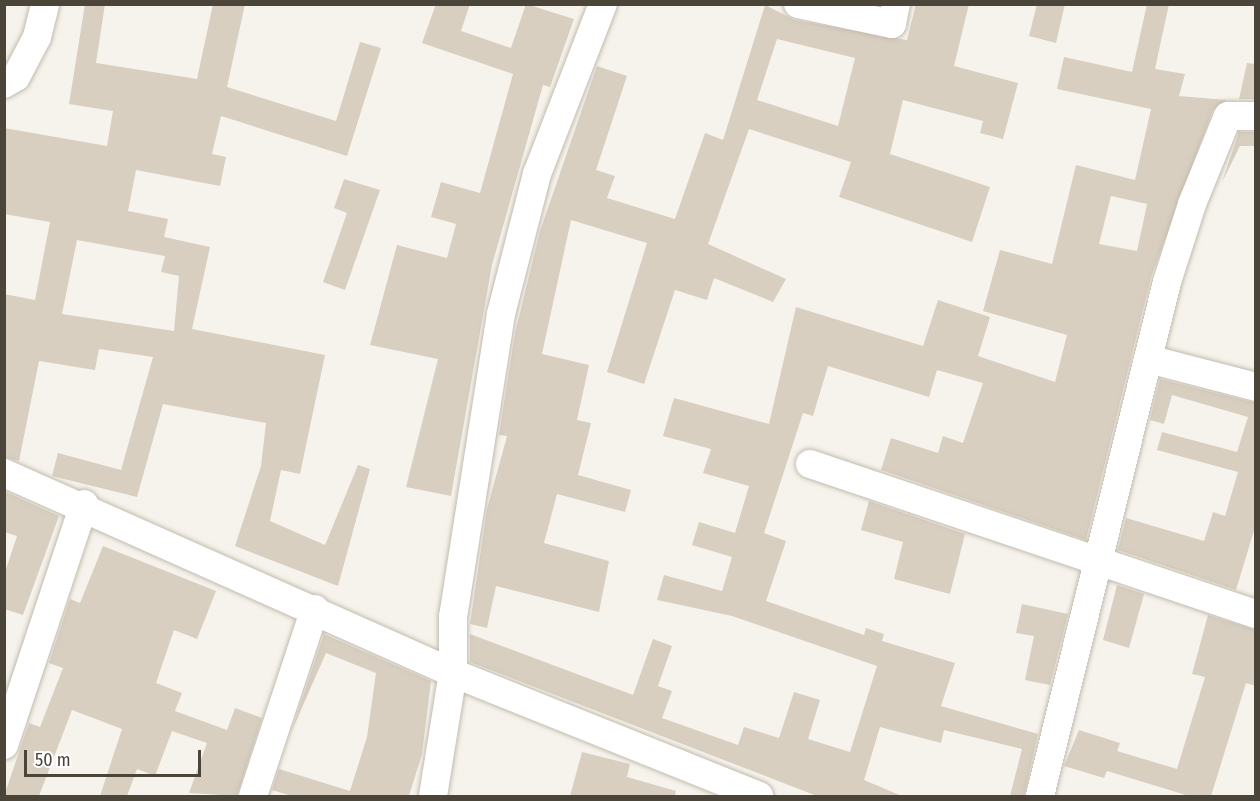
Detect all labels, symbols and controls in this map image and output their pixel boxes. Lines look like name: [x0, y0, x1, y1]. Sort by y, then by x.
scale bar: [27, 738, 204, 776]
text: 50 m: [35, 749, 71, 771]

